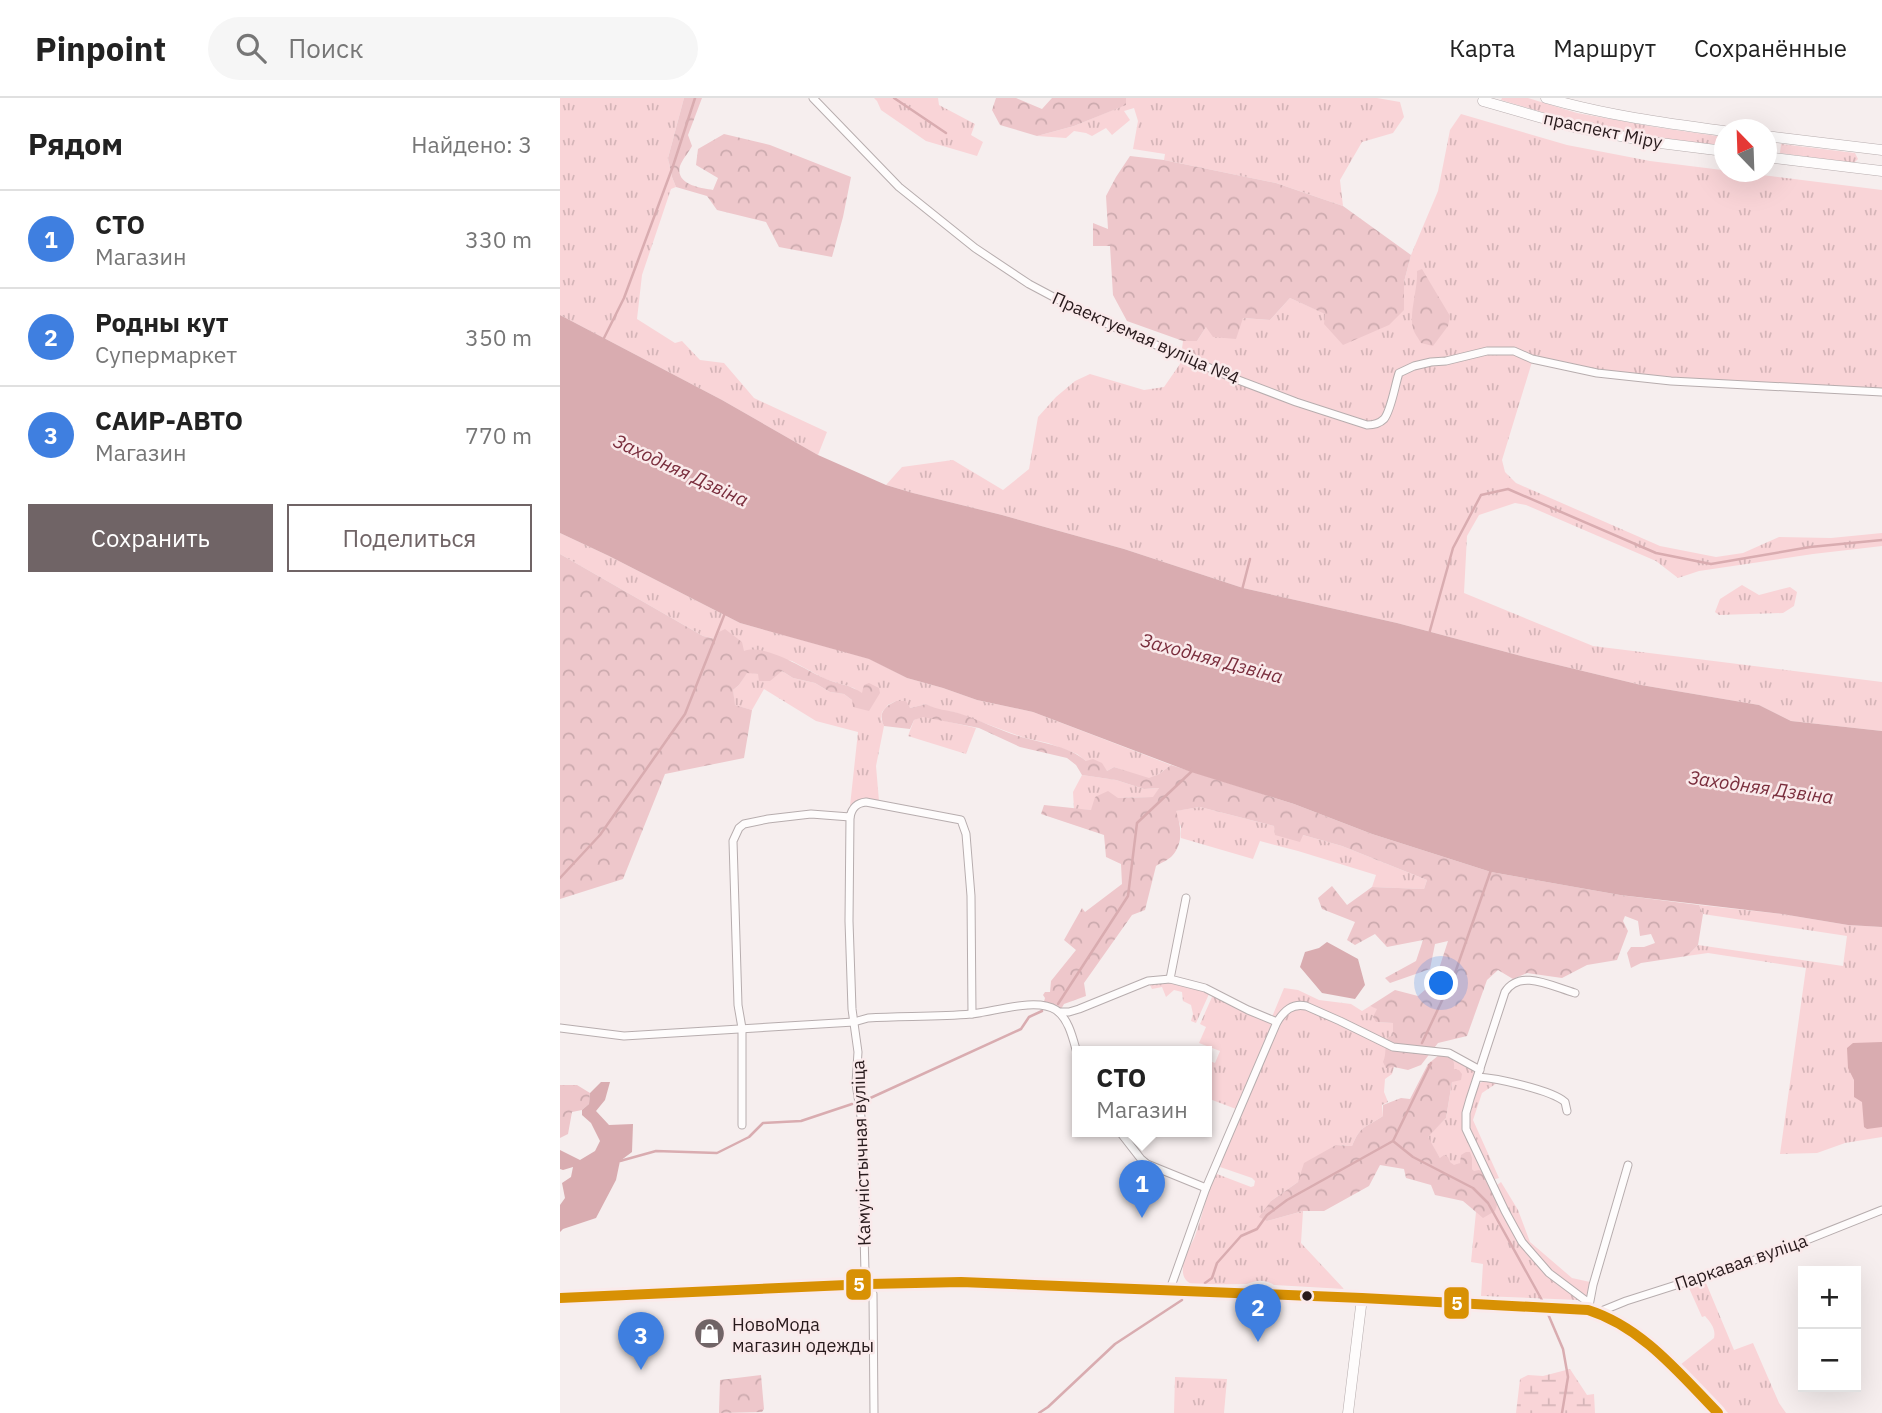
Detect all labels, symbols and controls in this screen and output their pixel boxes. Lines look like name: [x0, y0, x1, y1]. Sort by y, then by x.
search box: [208, 17, 698, 80]
text: Pinpoint: [35, 27, 166, 70]
icon: search: [232, 29, 270, 67]
text: Поиск: [288, 31, 363, 65]
text: Карта: [1449, 32, 1515, 64]
text: Маршрут: [1553, 32, 1656, 64]
text: Сохранённые: [1694, 32, 1847, 64]
street label: праспект Міру: [1542, 106, 1664, 154]
north arrow: [1714, 119, 1777, 182]
text: Рядом: [28, 124, 123, 163]
text: Найдено: 3: [411, 129, 532, 159]
text: СТО: [95, 207, 145, 241]
text: 1: [44, 224, 58, 254]
text: 330 m: [465, 224, 532, 254]
text: Магазин: [95, 241, 186, 271]
street label: Праектуемая вуліца №4: [1049, 286, 1243, 390]
text: Родны кут: [95, 305, 229, 339]
text: 2: [44, 322, 58, 352]
text: 350 m: [465, 322, 532, 352]
text: Супермаркет: [95, 339, 237, 369]
text: САИР-АВТО: [95, 403, 243, 437]
text: 3: [44, 420, 58, 450]
text: 770 m: [465, 420, 532, 450]
water label: Заходняя Дзвіна: [610, 428, 752, 512]
text: Магазин: [95, 437, 186, 467]
button: Сохранить: [28, 504, 273, 572]
button: Поделиться: [287, 504, 532, 572]
water label: Заходняя Дзвіна: [1138, 627, 1286, 689]
water label: Заходняя Дзвіна: [1687, 765, 1835, 809]
your location: [1424, 966, 1458, 1000]
popup: [1072, 1046, 1212, 1137]
street label: Камуністычная вуліца: [846, 1059, 876, 1246]
text: СТО: [1096, 1060, 1146, 1094]
text: Магазин: [1096, 1094, 1188, 1124]
pin: 1: [1119, 1160, 1165, 1218]
street label: Паркавая вуліца: [1672, 1228, 1811, 1295]
map controls: [1798, 1266, 1861, 1392]
button: +: [1798, 1266, 1861, 1329]
line badge: 5: [845, 1268, 872, 1301]
text: 5: [853, 1272, 865, 1296]
pin: 2: [1235, 1284, 1281, 1342]
line badge: 5: [1443, 1286, 1470, 1320]
unlabelled marker: [1300, 1289, 1314, 1303]
text: 5: [1451, 1291, 1463, 1315]
pin: 3: [618, 1312, 664, 1370]
place label: НовоМода магазин одежды: [732, 1313, 874, 1357]
shop icon: НовоМода магазин одежды: [692, 1317, 726, 1351]
button: −: [1798, 1329, 1861, 1392]

